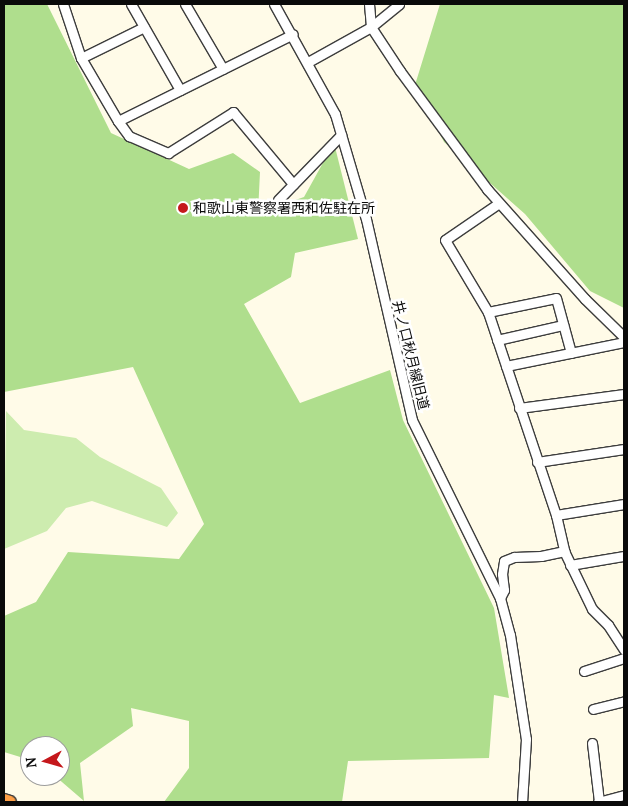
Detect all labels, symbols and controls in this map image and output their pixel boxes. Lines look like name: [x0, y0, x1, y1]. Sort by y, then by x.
place label: 和歌山東警察署西和佐駐在所: [193, 200, 375, 216]
marker: 和歌山東警察署西和佐駐在所: [177, 202, 189, 214]
street label: 井ノ口秋月線旧道: [389, 299, 433, 411]
north arrow: [20, 736, 70, 786]
text: N: [21, 756, 41, 769]

